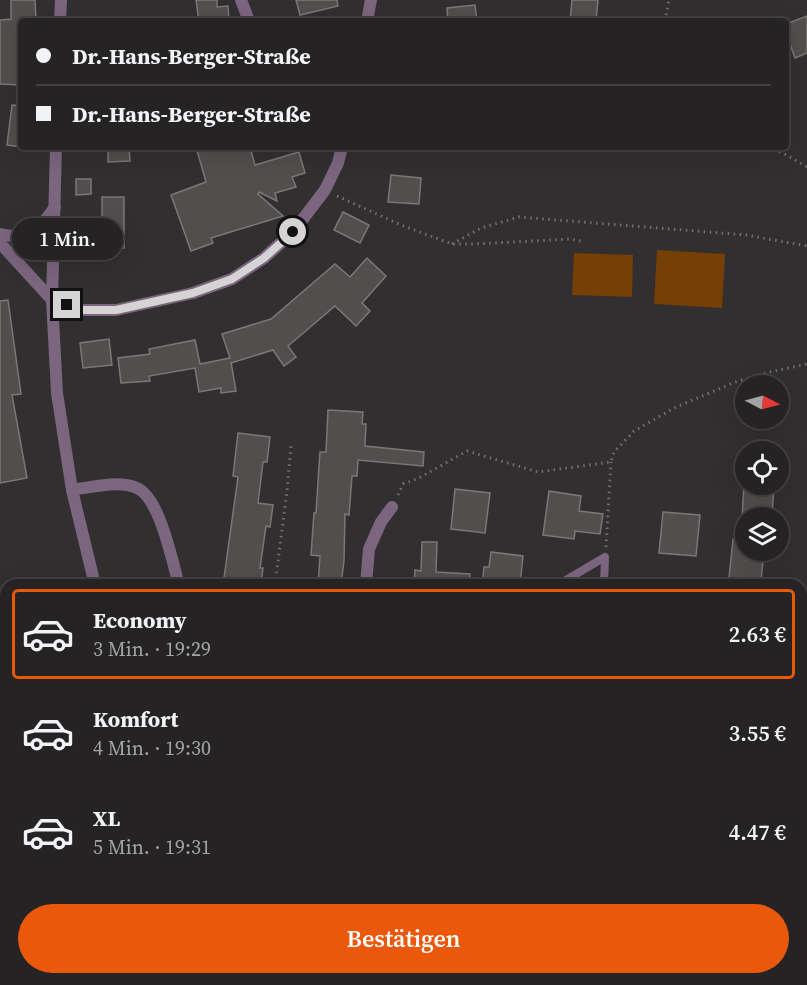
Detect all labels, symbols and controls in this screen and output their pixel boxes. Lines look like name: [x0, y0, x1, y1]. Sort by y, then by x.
text: Dr.-Hans-Berger-Straße: [72, 41, 311, 71]
text: Dr.-Hans-Berger-Straße: [72, 99, 311, 129]
callout: 1 Min.: [11, 218, 122, 260]
route start: [279, 218, 306, 245]
text: 1 Min.: [39, 225, 96, 253]
route end: [53, 291, 80, 318]
north arrow: [735, 375, 789, 429]
map controls: [735, 375, 789, 561]
button: locate: [735, 441, 789, 495]
button: layers: [735, 507, 789, 561]
text: Economy: [93, 605, 187, 635]
icon: car: [21, 607, 75, 661]
text: 2.63 €: [729, 619, 786, 649]
text: 3 Min. · 19:29: [93, 635, 211, 663]
text: Komfort: [93, 704, 178, 734]
icon: car: [21, 706, 75, 760]
text: 3.55 €: [729, 718, 786, 748]
text: 4 Min. · 19:30: [93, 734, 211, 762]
text: XL: [93, 803, 120, 833]
icon: car: [21, 805, 75, 859]
text: 4.47 €: [729, 817, 786, 847]
text: 5 Min. · 19:31: [93, 833, 211, 861]
button: Bestätigen: [18, 904, 789, 973]

